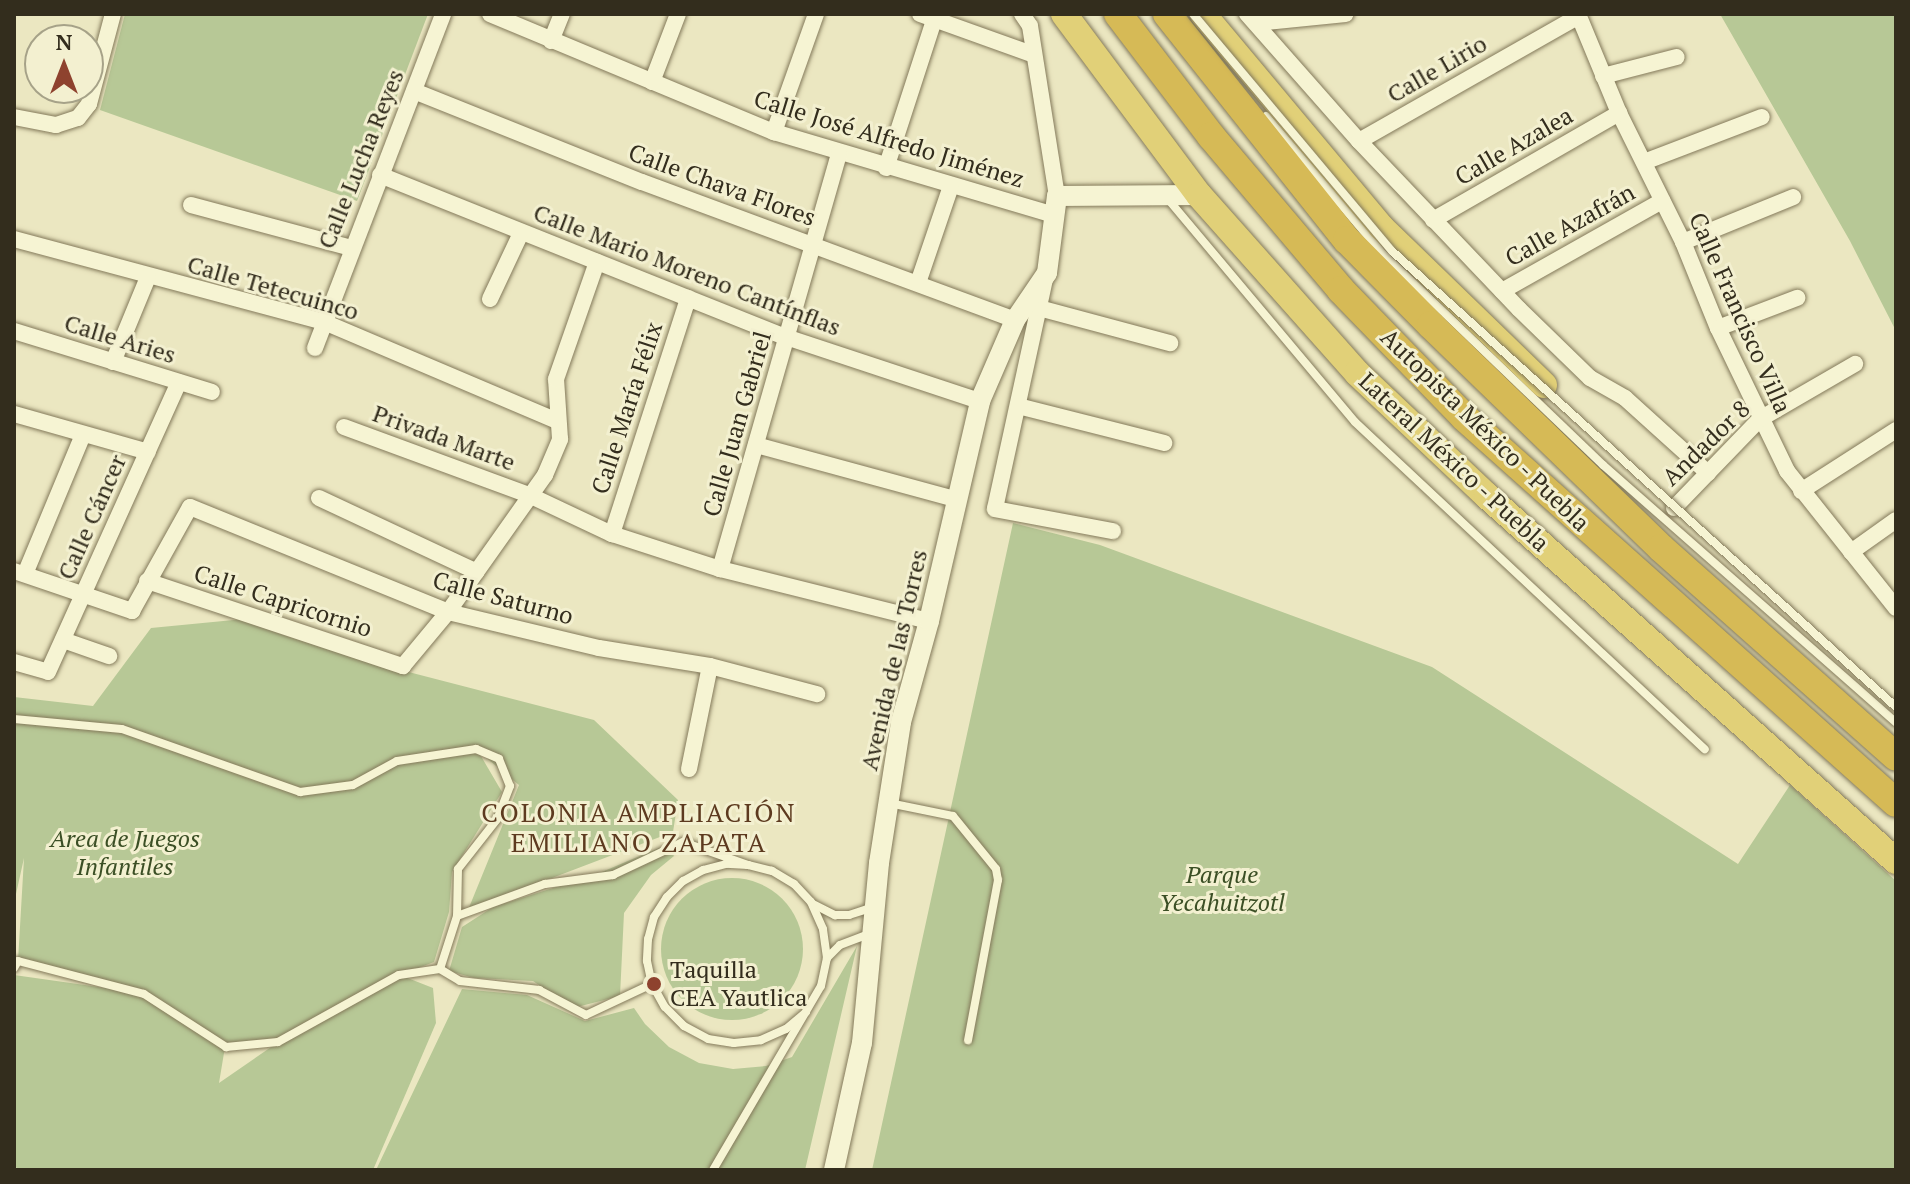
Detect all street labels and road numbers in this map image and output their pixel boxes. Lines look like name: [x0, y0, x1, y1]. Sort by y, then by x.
street label: Calle Lirio: [1382, 29, 1492, 109]
street label: Calle Lucha Reyes: [312, 65, 410, 253]
street label: Calle José Alfredo Jiménez: [750, 84, 1028, 194]
street label: Calle Azalea: [1450, 101, 1578, 191]
street label: Calle Chava Flores: [625, 138, 819, 232]
street label: Calle Azafrán: [1500, 178, 1640, 272]
street label: Calle Mario Moreno Cantínflas: [529, 198, 845, 342]
street label: Calle Francisco Villa: [1683, 208, 1797, 418]
street label: Calle Tetecuinco: [184, 250, 362, 326]
street label: Calle Aries: [61, 308, 179, 370]
street label: Calle María Félix: [586, 318, 668, 498]
street label: Autopista México - Puebla: [1374, 322, 1596, 538]
street label: Calle Juan Gabriel: [697, 328, 777, 520]
street label: Lateral México - Puebla: [1352, 366, 1556, 558]
street label: Andador 8: [1656, 394, 1756, 492]
street label: Privada Marte: [369, 399, 519, 477]
street label: Calle Cáncer: [52, 450, 132, 584]
street label: Avenida de las Torres: [855, 547, 933, 773]
street label: Calle Capricornio: [190, 559, 376, 643]
street label: Calle Saturno: [430, 565, 576, 631]

